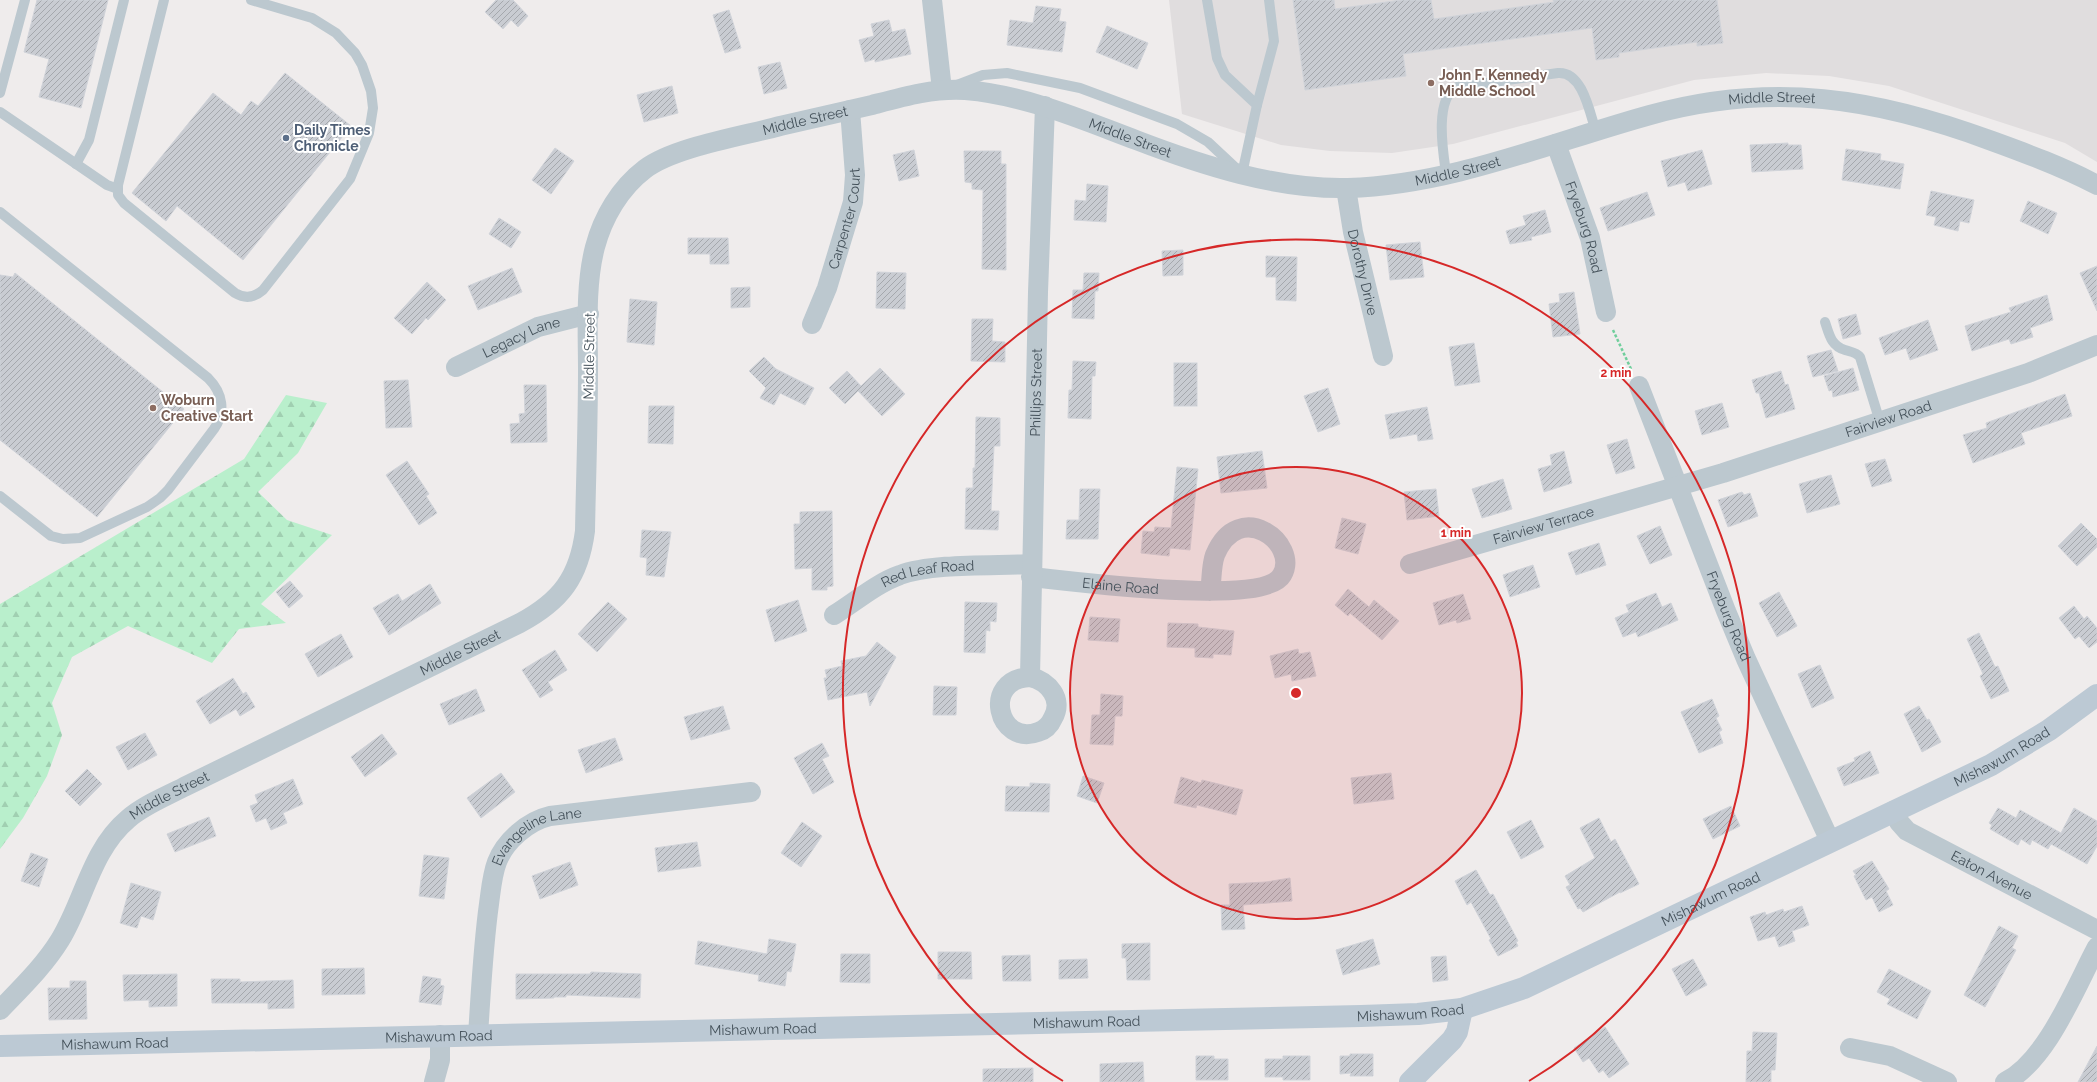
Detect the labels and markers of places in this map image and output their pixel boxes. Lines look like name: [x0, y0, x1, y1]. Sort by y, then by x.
place label: John F. Kennedy Middle School: [1439, 67, 1548, 99]
marker: John F. Kennedy Middle School: [1426, 78, 1436, 88]
place label: Daily Times Chronicle: [294, 122, 371, 154]
marker: Daily Times Chronicle: [281, 133, 291, 143]
place label: Woburn Creative Start: [161, 392, 254, 424]
marker: Woburn Creative Start: [148, 403, 158, 413]
centre of rings: [1289, 686, 1303, 700]

